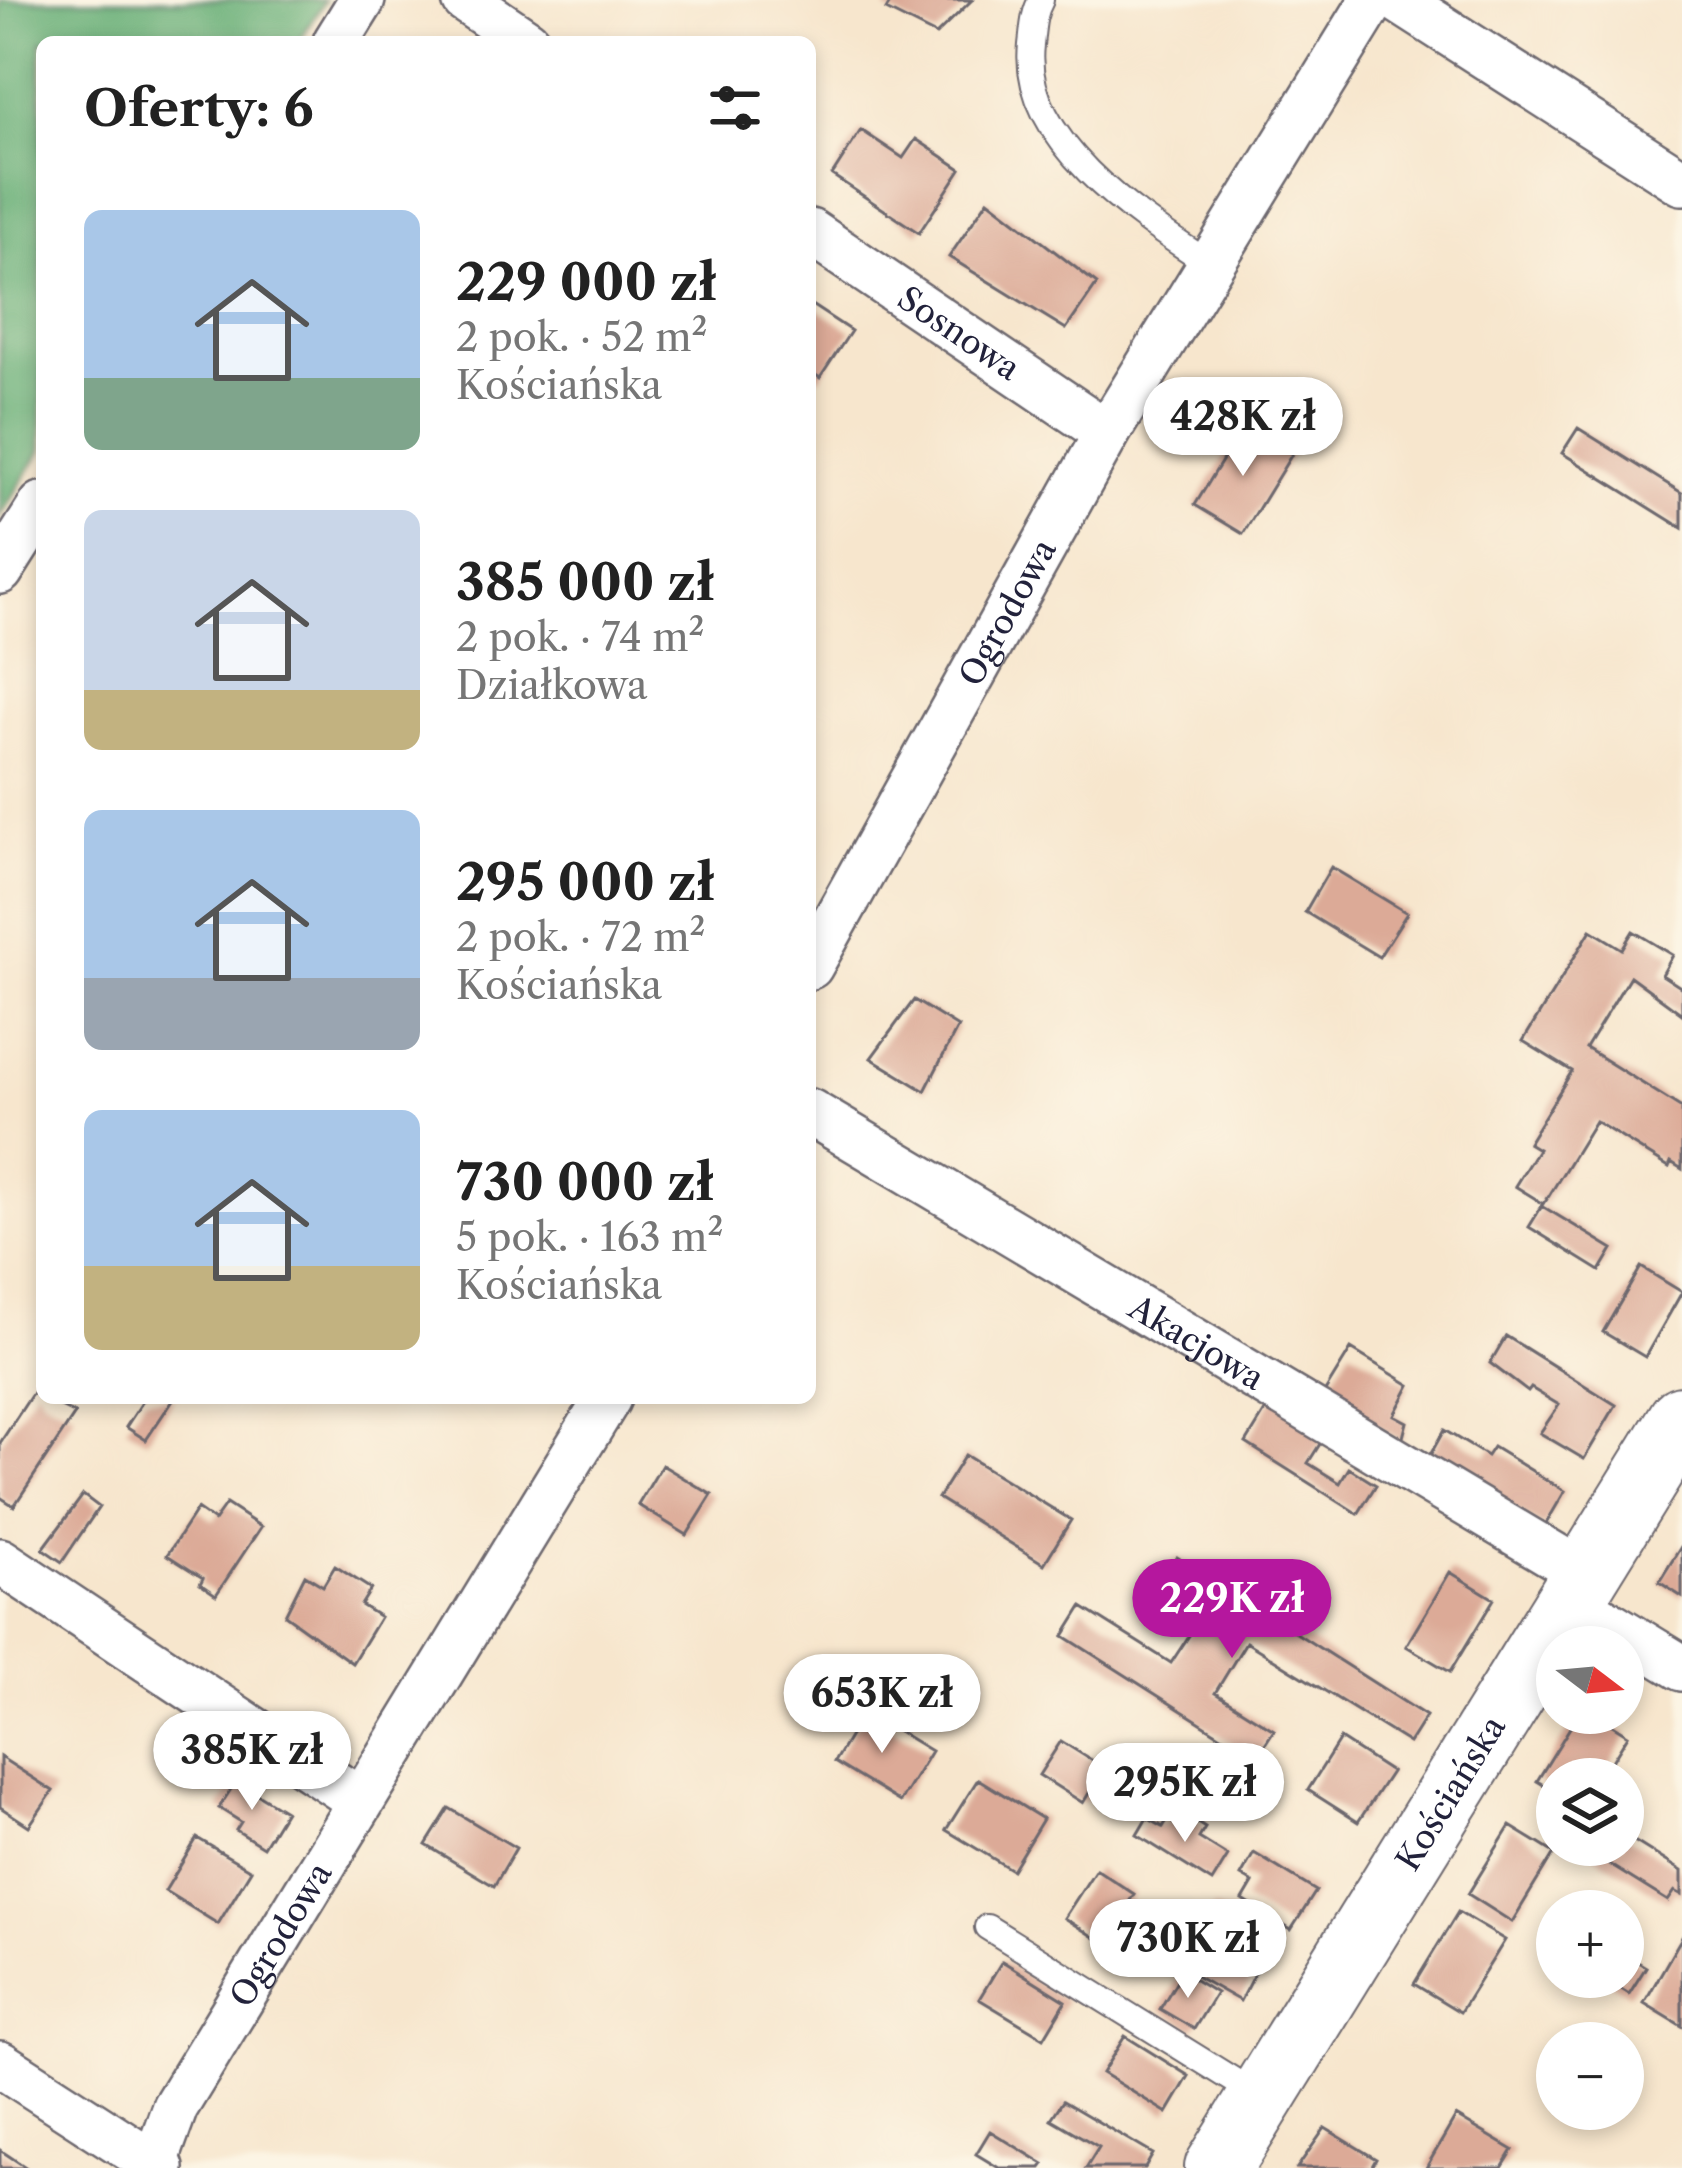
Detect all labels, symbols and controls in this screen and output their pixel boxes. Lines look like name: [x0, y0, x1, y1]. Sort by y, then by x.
icon: filters: [702, 75, 768, 141]
text: Oferty: 6: [84, 77, 314, 139]
text: 229 000 zł: [456, 251, 717, 313]
icon: home: [180, 258, 324, 402]
street label: Sosnowa: [890, 278, 1028, 389]
text: 2 pok. · 52 m²: [456, 313, 708, 361]
text: Kościańska: [456, 361, 662, 409]
pin: 428K zł: [1132, 377, 1354, 479]
text: 428K zł: [1170, 392, 1316, 440]
street label: Ogrodowa: [950, 531, 1065, 693]
text: 385 000 zł: [456, 551, 714, 613]
icon: home: [180, 558, 324, 702]
text: 2 pok. · 74 m²: [456, 613, 704, 661]
text: Działkowa: [456, 661, 648, 709]
text: 295 000 zł: [456, 851, 715, 913]
icon: home: [180, 858, 324, 1002]
text: 2 pok. · 72 m²: [456, 913, 706, 961]
text: Kościańska: [456, 961, 662, 1009]
text: 730 000 zł: [456, 1151, 714, 1213]
icon: home: [180, 1158, 324, 1302]
text: 5 pok. · 163 m²: [456, 1213, 723, 1261]
text: Kościańska: [456, 1261, 662, 1309]
street label: Akacjowa: [1120, 1286, 1272, 1399]
pin: 229K zł: [1121, 1559, 1343, 1661]
text: 229K zł: [1159, 1574, 1305, 1622]
north arrow: [1536, 1626, 1644, 1734]
map controls: [1536, 1626, 1644, 2130]
pin: 653K zł: [771, 1654, 993, 1756]
text: 653K zł: [811, 1669, 953, 1717]
street label: Kościańska: [1387, 1708, 1514, 1878]
pin: 385K zł: [141, 1711, 363, 1813]
text: 385K zł: [180, 1726, 324, 1774]
pin: 295K zł: [1074, 1743, 1296, 1845]
text: 295K zł: [1113, 1758, 1257, 1806]
button: layers: [1536, 1758, 1644, 1866]
street label: Ogrodowa: [221, 1855, 341, 2014]
button: +: [1536, 1890, 1644, 1998]
pin: 730K zł: [1077, 1899, 1299, 2001]
text: 730K zł: [1116, 1914, 1260, 1962]
button: −: [1536, 2022, 1644, 2130]

